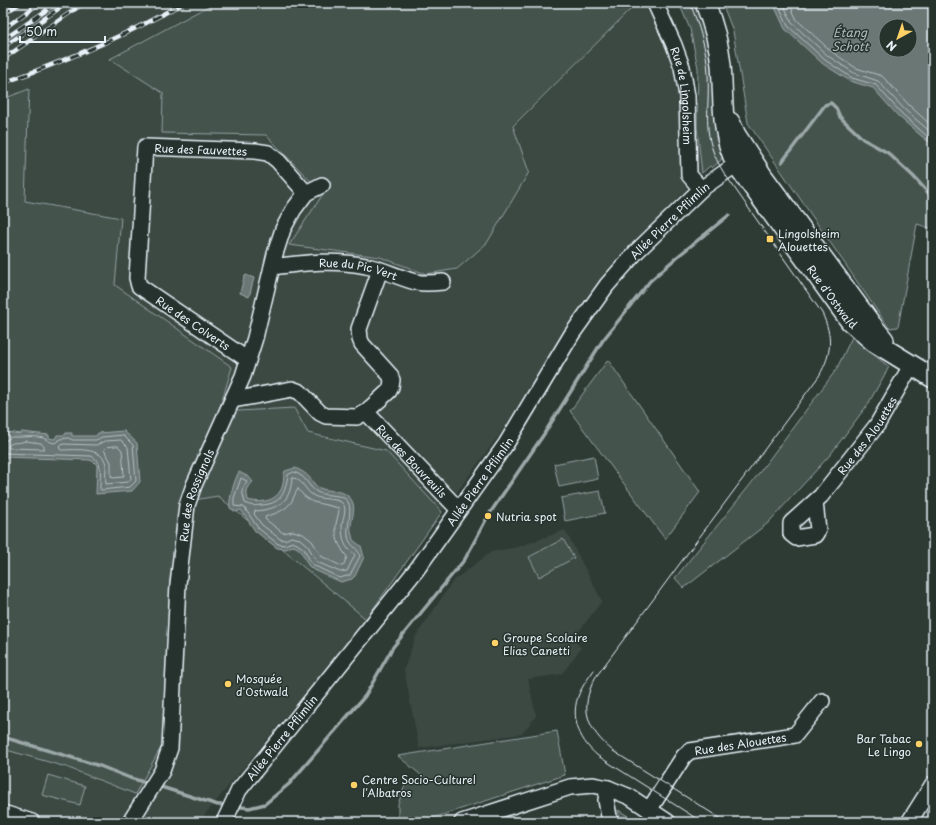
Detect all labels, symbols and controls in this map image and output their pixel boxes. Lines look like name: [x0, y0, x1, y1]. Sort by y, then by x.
scale bar: [20, 18, 105, 44]
north arrow: [878, 18, 918, 58]
text: 50 m: [26, 22, 57, 40]
water label: Étang Schott: [831, 23, 870, 55]
text: N: [882, 37, 900, 55]
street label: Rue de Lingolsheim: [667, 44, 697, 145]
street label: Rue des Fauvettes: [154, 139, 247, 159]
street label: Allée Pierre Pflimlin: [625, 177, 713, 263]
place label: Lingolsheim Alouettes: [778, 225, 840, 255]
marker: Lingolsheim Alouettes: [765, 234, 775, 244]
street label: Rue du Pic Vert: [319, 254, 400, 284]
street label: Rue d'Ostwald: [803, 261, 862, 333]
street label: Rue des Colverts: [153, 292, 233, 354]
street label: Rue des Alouettes: [833, 393, 900, 478]
street label: Rue des Bouvreuils: [373, 420, 451, 501]
street label: Allée Pierre Pflimlin: [442, 433, 517, 529]
street label: Rue des Rossignols: [174, 446, 218, 543]
place label: Nutria spot: [496, 508, 557, 525]
marker: Nutria spot: [483, 511, 493, 521]
place label: Groupe Scolaire Elias Canetti: [503, 629, 588, 659]
marker: Groupe Scolaire Elias Canetti: [490, 638, 500, 648]
place label: Mosquée d'Ostwald: [236, 670, 288, 700]
marker: Mosquée d'Ostwald: [223, 679, 233, 689]
street label: Allée Pierre Pflimlin: [242, 691, 321, 784]
street label: Rue des Alouettes: [693, 728, 787, 759]
place label: Bar Tabac Le Lingo: [856, 730, 911, 760]
marker: Bar Tabac Le Lingo: [914, 739, 924, 749]
place label: Centre Socio-Culturel l'Albatros: [362, 771, 476, 801]
marker: Centre Socio-Culturel l'Albatros: [349, 780, 359, 790]

